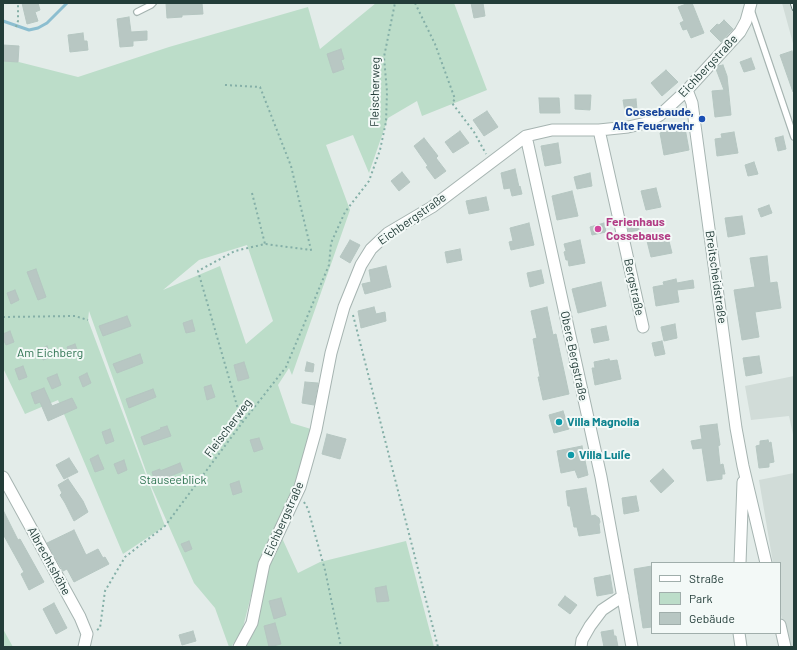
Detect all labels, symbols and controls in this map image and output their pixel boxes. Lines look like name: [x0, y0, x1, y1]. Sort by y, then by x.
street label: Eichbergstraße: [675, 32, 741, 100]
street label: Fleischerweg: [367, 57, 383, 127]
place label: Cossebaude, Alte Feuerwehr: [612, 105, 694, 133]
marker: Cossebaude, Alte Feuerwehr: [697, 114, 707, 124]
street label: Eichbergstraße: [375, 190, 449, 248]
place label: Ferienhaus Cossebause: [606, 215, 671, 243]
marker: Ferienhaus Cossebause: [593, 224, 603, 234]
street label: Breitscheidstraße: [702, 230, 730, 324]
street label: Bergstraße: [621, 257, 647, 317]
street label: Obere Bergstraße: [557, 310, 591, 402]
park label: Am Eichberg: [17, 346, 83, 360]
street label: Fleischerweg: [201, 396, 255, 460]
place label: Villa Magnolia: [567, 415, 639, 429]
marker: Villa Magnolia: [554, 417, 564, 427]
place label: Villa Luiſe: [579, 448, 630, 462]
marker: Villa Luiſe: [566, 450, 576, 460]
park label: Stauseeblick: [139, 473, 207, 487]
street label: Eichbergstraße: [261, 479, 307, 559]
street label: Albrechtshöhe: [24, 524, 74, 598]
legend: [651, 562, 781, 634]
text: Straße: [689, 571, 724, 585]
text: Park: [689, 591, 713, 605]
text: Gebäude: [689, 611, 735, 625]

